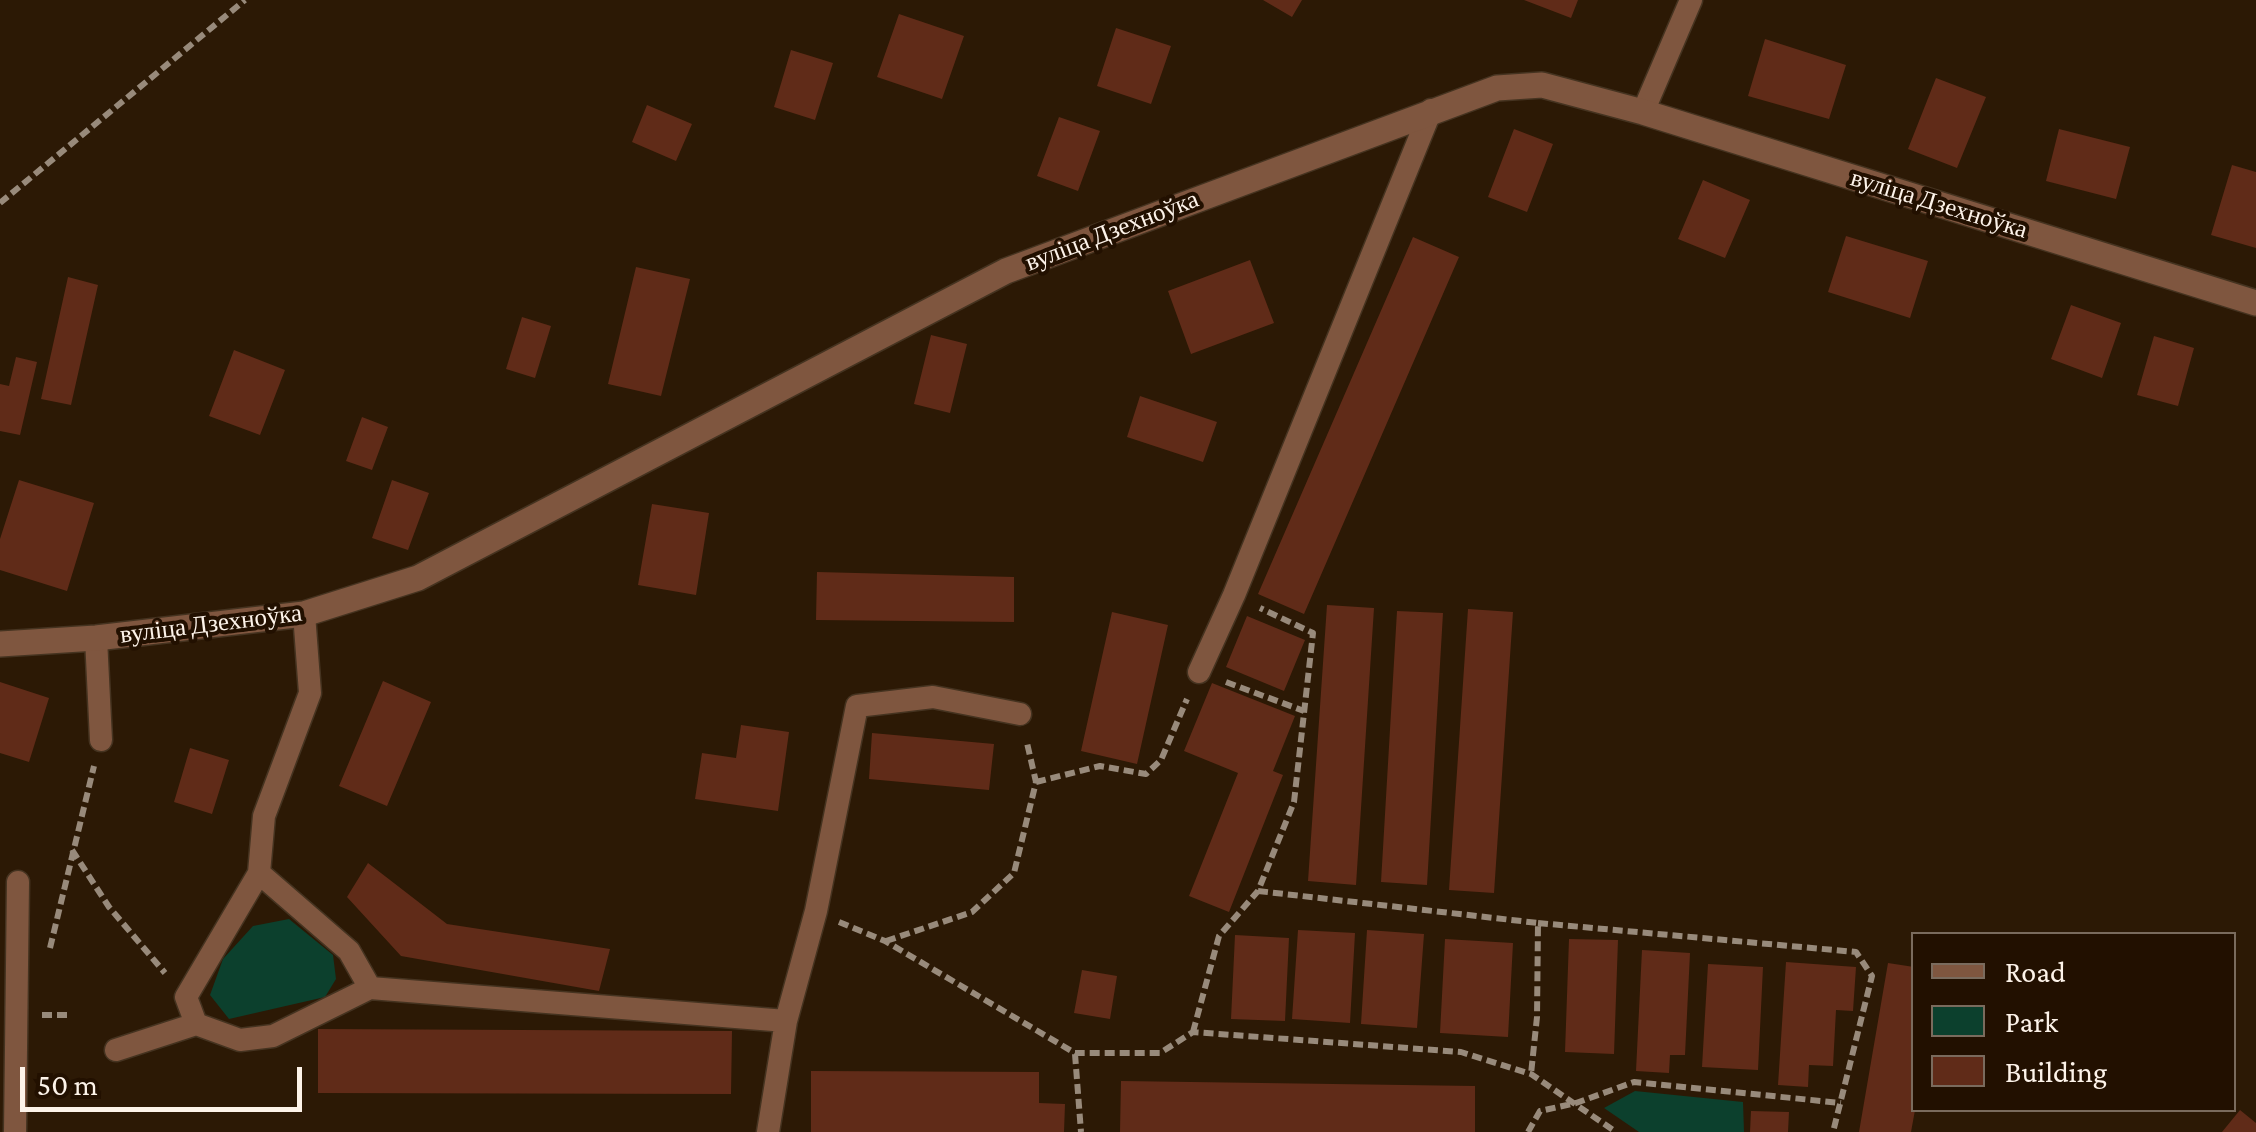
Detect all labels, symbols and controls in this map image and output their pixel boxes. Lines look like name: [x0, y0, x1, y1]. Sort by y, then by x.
street label: вуліца Дзехноўка: [1847, 163, 2031, 245]
street label: вуліца Дзехноўка: [1021, 184, 1203, 278]
street label: вуліца Дзехноўка: [118, 598, 304, 650]
legend: [1911, 932, 2236, 1112]
text: Road: [2005, 955, 2066, 988]
text: Park: [2005, 1005, 2058, 1038]
scale bar: [25, 1047, 308, 1109]
text: Building: [2005, 1055, 2107, 1088]
text: 50 m: [37, 1068, 98, 1101]

